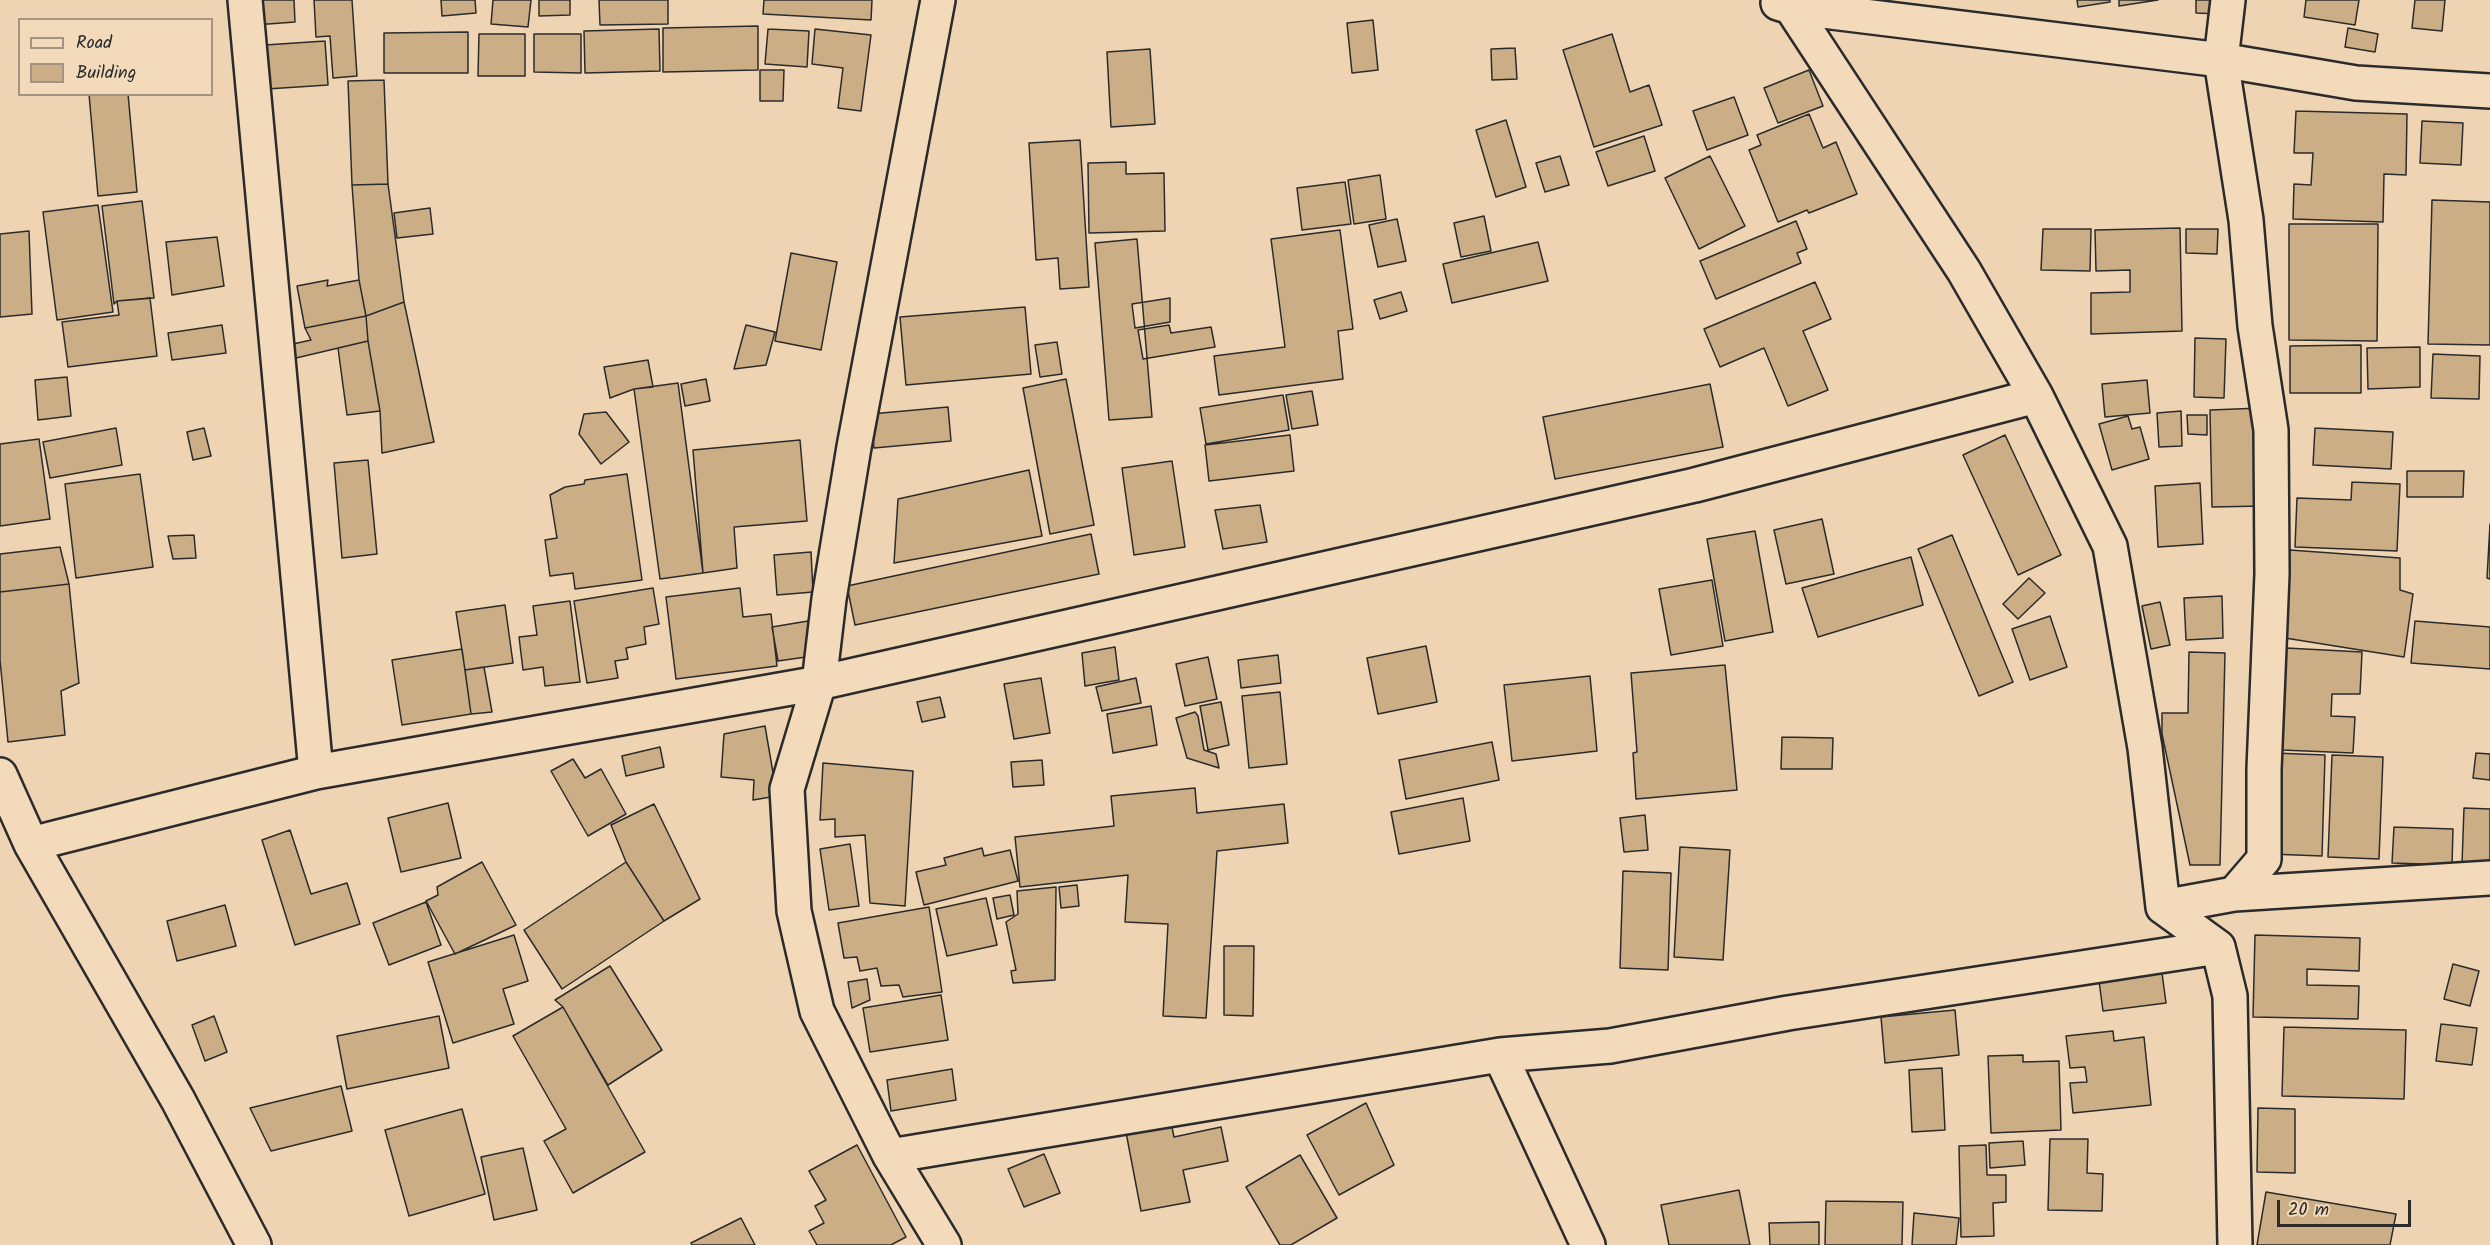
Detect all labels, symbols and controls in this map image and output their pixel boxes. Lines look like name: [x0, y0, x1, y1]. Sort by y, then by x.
legend: [18, 18, 213, 96]
text: Road: [76, 29, 112, 58]
text: Building: [76, 59, 136, 88]
scale bar: [2280, 1188, 2414, 1226]
text: 20 m: [2288, 1196, 2329, 1225]

